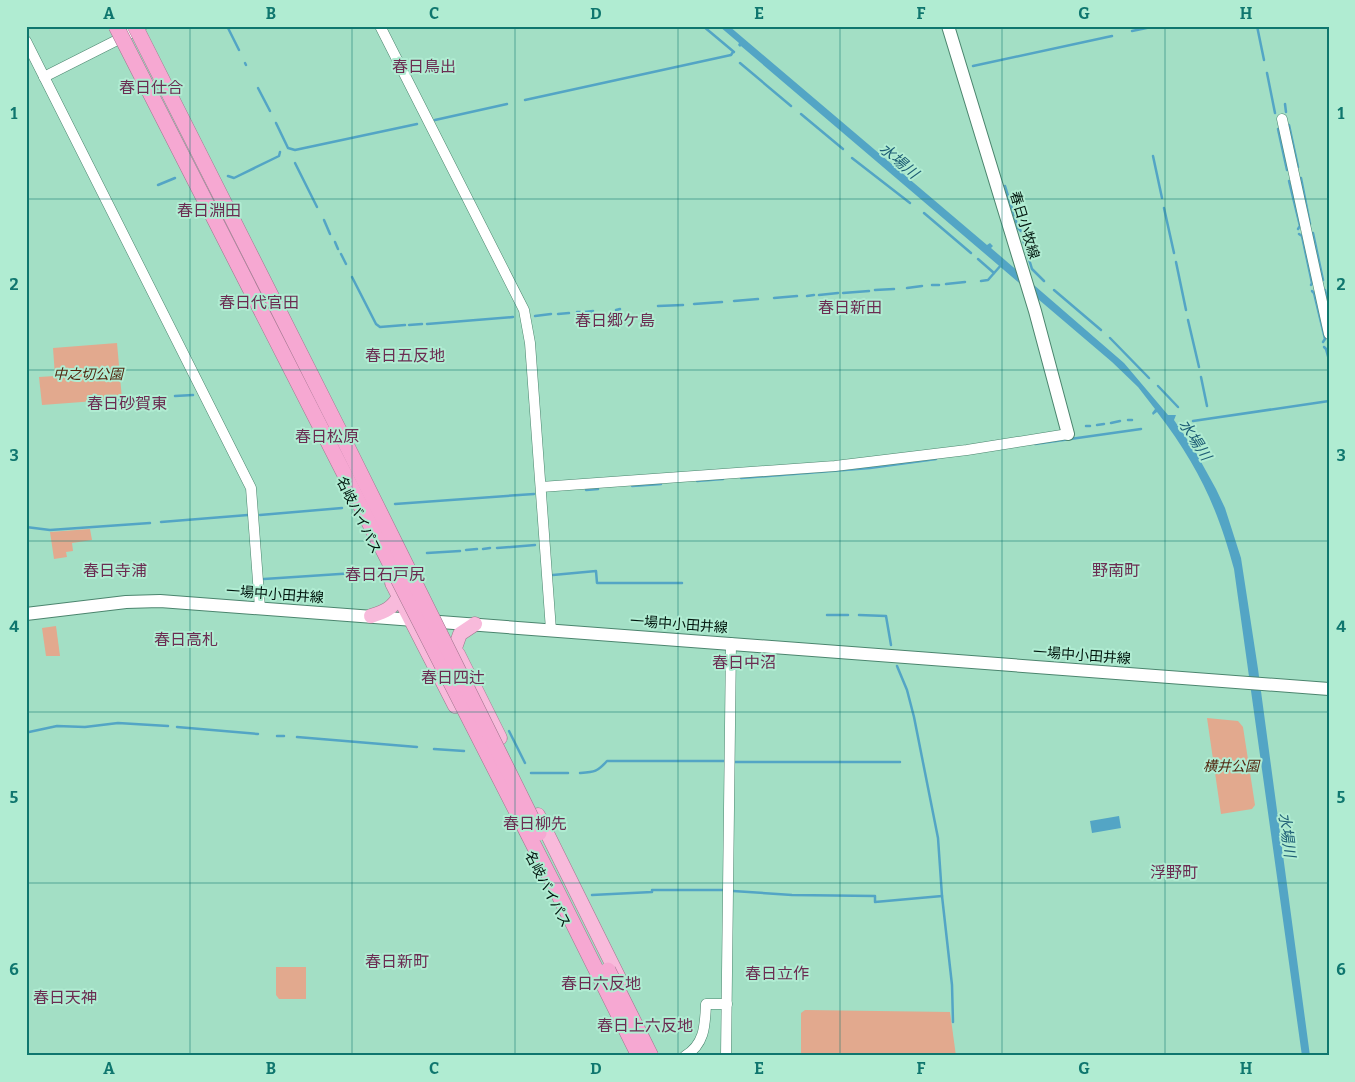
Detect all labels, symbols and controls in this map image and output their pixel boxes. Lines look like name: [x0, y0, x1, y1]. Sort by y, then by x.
text: A: [103, 4, 115, 23]
text: B: [266, 4, 276, 23]
text: C: [429, 4, 439, 23]
text: D: [590, 4, 602, 23]
text: E: [754, 4, 764, 23]
text: F: [917, 4, 926, 23]
text: G: [1078, 4, 1090, 23]
text: H: [1240, 4, 1253, 23]
district label: 春日鳥出: [392, 57, 456, 76]
district label: 春日仕合: [119, 78, 183, 97]
text: 1: [11, 104, 18, 123]
text: 1: [1338, 104, 1345, 123]
water label: 水場川: [876, 140, 924, 184]
street label: 春日小牧線: [1006, 189, 1043, 261]
district label: 春日淵田: [177, 201, 241, 220]
text: 2: [9, 275, 19, 294]
text: 2: [1336, 275, 1346, 294]
district label: 春日代官田: [219, 293, 299, 312]
district label: 春日新田: [818, 298, 882, 317]
district label: 春日郷ケ島: [575, 311, 655, 330]
district label: 春日五反地: [365, 346, 445, 365]
park label: 中之切公園: [53, 366, 125, 383]
district label: 春日砂賀東: [87, 394, 167, 413]
water label: 水場川: [1175, 416, 1216, 465]
district label: 春日松原: [295, 427, 359, 446]
text: 3: [9, 446, 19, 465]
text: 3: [1336, 446, 1346, 465]
street label: 名岐バイパス: [333, 474, 385, 557]
district label: 春日寺浦: [83, 561, 147, 580]
district label: 野南町: [1092, 561, 1140, 580]
district label: 春日石戸尻: [345, 565, 425, 584]
street label: 一場中小田井線: [225, 583, 324, 606]
street label: 一場中小田井線: [629, 613, 728, 636]
text: 4: [9, 617, 19, 636]
text: 4: [1336, 617, 1346, 636]
district label: 春日高札: [154, 630, 218, 649]
street label: 一場中小田井線: [1032, 644, 1131, 667]
district label: 春日中沼: [712, 653, 776, 672]
district label: 春日四辻: [421, 668, 485, 687]
park label: 横井公園: [1203, 758, 1261, 775]
text: 5: [10, 788, 19, 807]
text: 5: [1337, 788, 1346, 807]
water label: 水場川: [1275, 811, 1299, 861]
district label: 春日柳先: [503, 814, 567, 833]
street label: 名岐バイパス: [521, 848, 574, 930]
district label: 浮野町: [1150, 863, 1198, 882]
district label: 春日新町: [365, 952, 429, 971]
text: 6: [9, 960, 19, 979]
text: 6: [1336, 960, 1346, 979]
district label: 春日立作: [745, 964, 809, 983]
district label: 春日六反地: [561, 974, 641, 993]
district label: 春日天神: [33, 988, 97, 1007]
district label: 春日上六反地: [597, 1016, 693, 1035]
text: A: [103, 1059, 115, 1078]
text: B: [266, 1059, 276, 1078]
text: C: [429, 1059, 439, 1078]
text: D: [590, 1059, 602, 1078]
text: E: [754, 1059, 764, 1078]
text: F: [917, 1059, 926, 1078]
text: G: [1078, 1059, 1090, 1078]
text: H: [1240, 1059, 1253, 1078]

